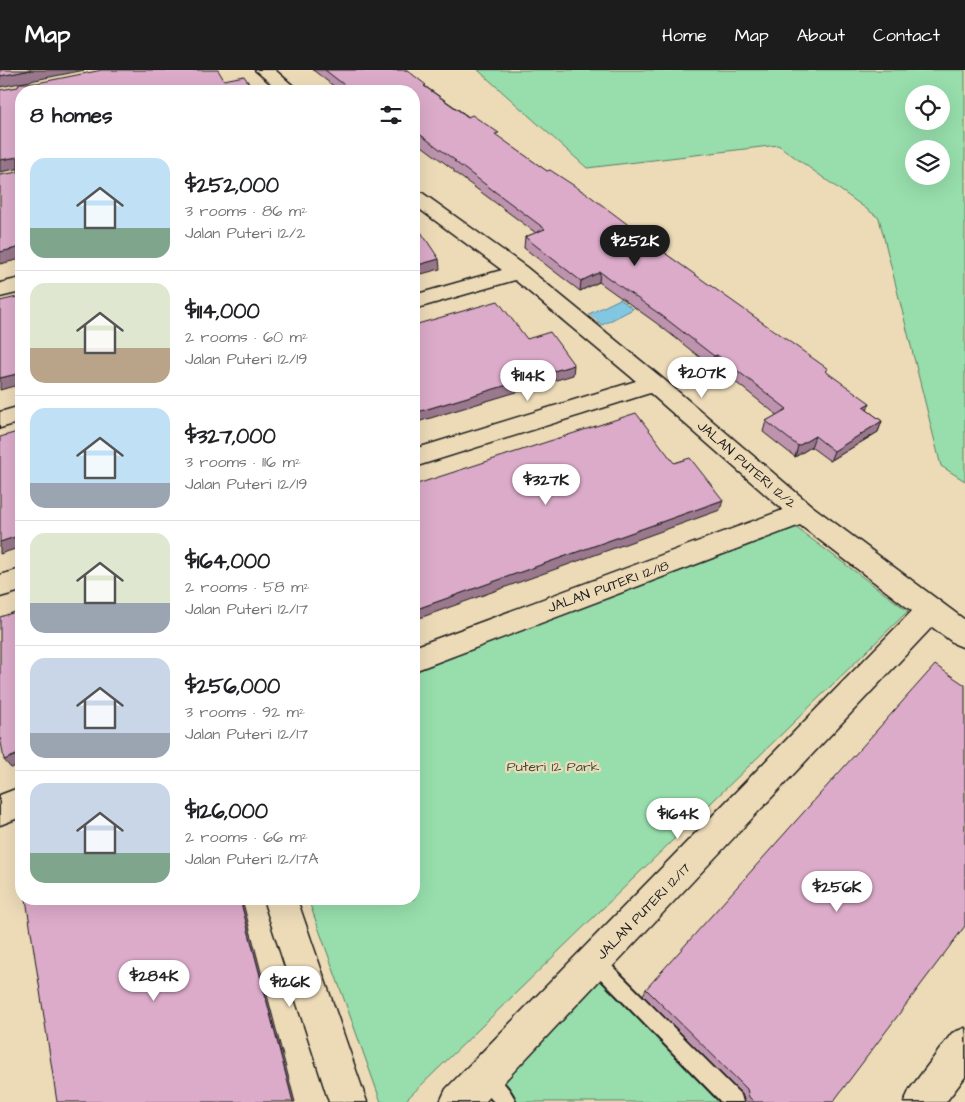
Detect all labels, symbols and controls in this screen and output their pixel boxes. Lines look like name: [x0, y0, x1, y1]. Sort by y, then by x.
text: Map: [25, 18, 70, 52]
text: Home: [662, 23, 707, 48]
text: Map: [735, 23, 769, 48]
text: About: [797, 23, 845, 48]
text: Contact: [873, 23, 940, 48]
map controls: [905, 85, 950, 185]
button: locate: [905, 85, 950, 130]
text: 8 homes: [30, 101, 112, 130]
icon: filters: [377, 101, 405, 129]
button: layers: [905, 140, 950, 185]
text: $252,000: [185, 171, 279, 200]
icon: home: [70, 178, 130, 238]
text: 3 rooms · 86 m²: [185, 200, 307, 222]
text: Jalan Puteri 12/2: [185, 222, 305, 244]
pin: $252K: [600, 224, 670, 267]
text: $252K: [611, 230, 659, 252]
text: $114,000: [185, 297, 260, 326]
icon: home: [70, 303, 130, 363]
text: 2 rooms · 60 m²: [185, 326, 308, 348]
text: Jalan Puteri 12/19: [185, 348, 307, 370]
pin: $207K: [667, 356, 737, 399]
pin: $114K: [493, 360, 563, 402]
text: $207K: [678, 362, 726, 384]
text: $114K: [511, 365, 545, 387]
street label: JALAN PUTERI 12/2: [693, 416, 800, 513]
text: $327,000: [185, 422, 276, 451]
icon: home: [70, 428, 130, 488]
text: 3 rooms · 116 m²: [185, 451, 301, 473]
pin: $327K: [511, 464, 581, 506]
text: $327K: [523, 469, 569, 491]
text: Jalan Puteri 12/19: [185, 473, 307, 495]
text: $164,000: [185, 547, 270, 576]
icon: home: [70, 553, 130, 613]
street label: JALAN PUTERI 12/18: [545, 556, 672, 618]
text: 2 rooms · 58 m²: [185, 576, 310, 598]
text: Jalan Puteri 12/17: [185, 598, 308, 620]
text: $256,000: [185, 672, 280, 701]
icon: home: [70, 678, 130, 738]
text: 3 rooms · 92 m²: [185, 701, 305, 723]
text: Jalan Puteri 12/17: [185, 723, 308, 745]
park label: Puteri 12 Park: [507, 757, 600, 777]
text: $126,000: [185, 797, 268, 826]
pin: $164K: [643, 798, 713, 840]
icon: home: [70, 803, 130, 863]
text: $164K: [657, 803, 699, 825]
text: 2 rooms · 66 m²: [185, 826, 308, 848]
text: Jalan Puteri 12/17A: [185, 848, 318, 870]
street label: JALAN PUTERI 12/17: [592, 859, 695, 965]
pin: $256K: [802, 870, 872, 913]
text: $256K: [812, 876, 862, 898]
pin: $284K: [119, 960, 189, 1002]
text: $284K: [129, 965, 179, 987]
pin: $126K: [255, 966, 325, 1008]
text: $126K: [270, 971, 310, 993]

